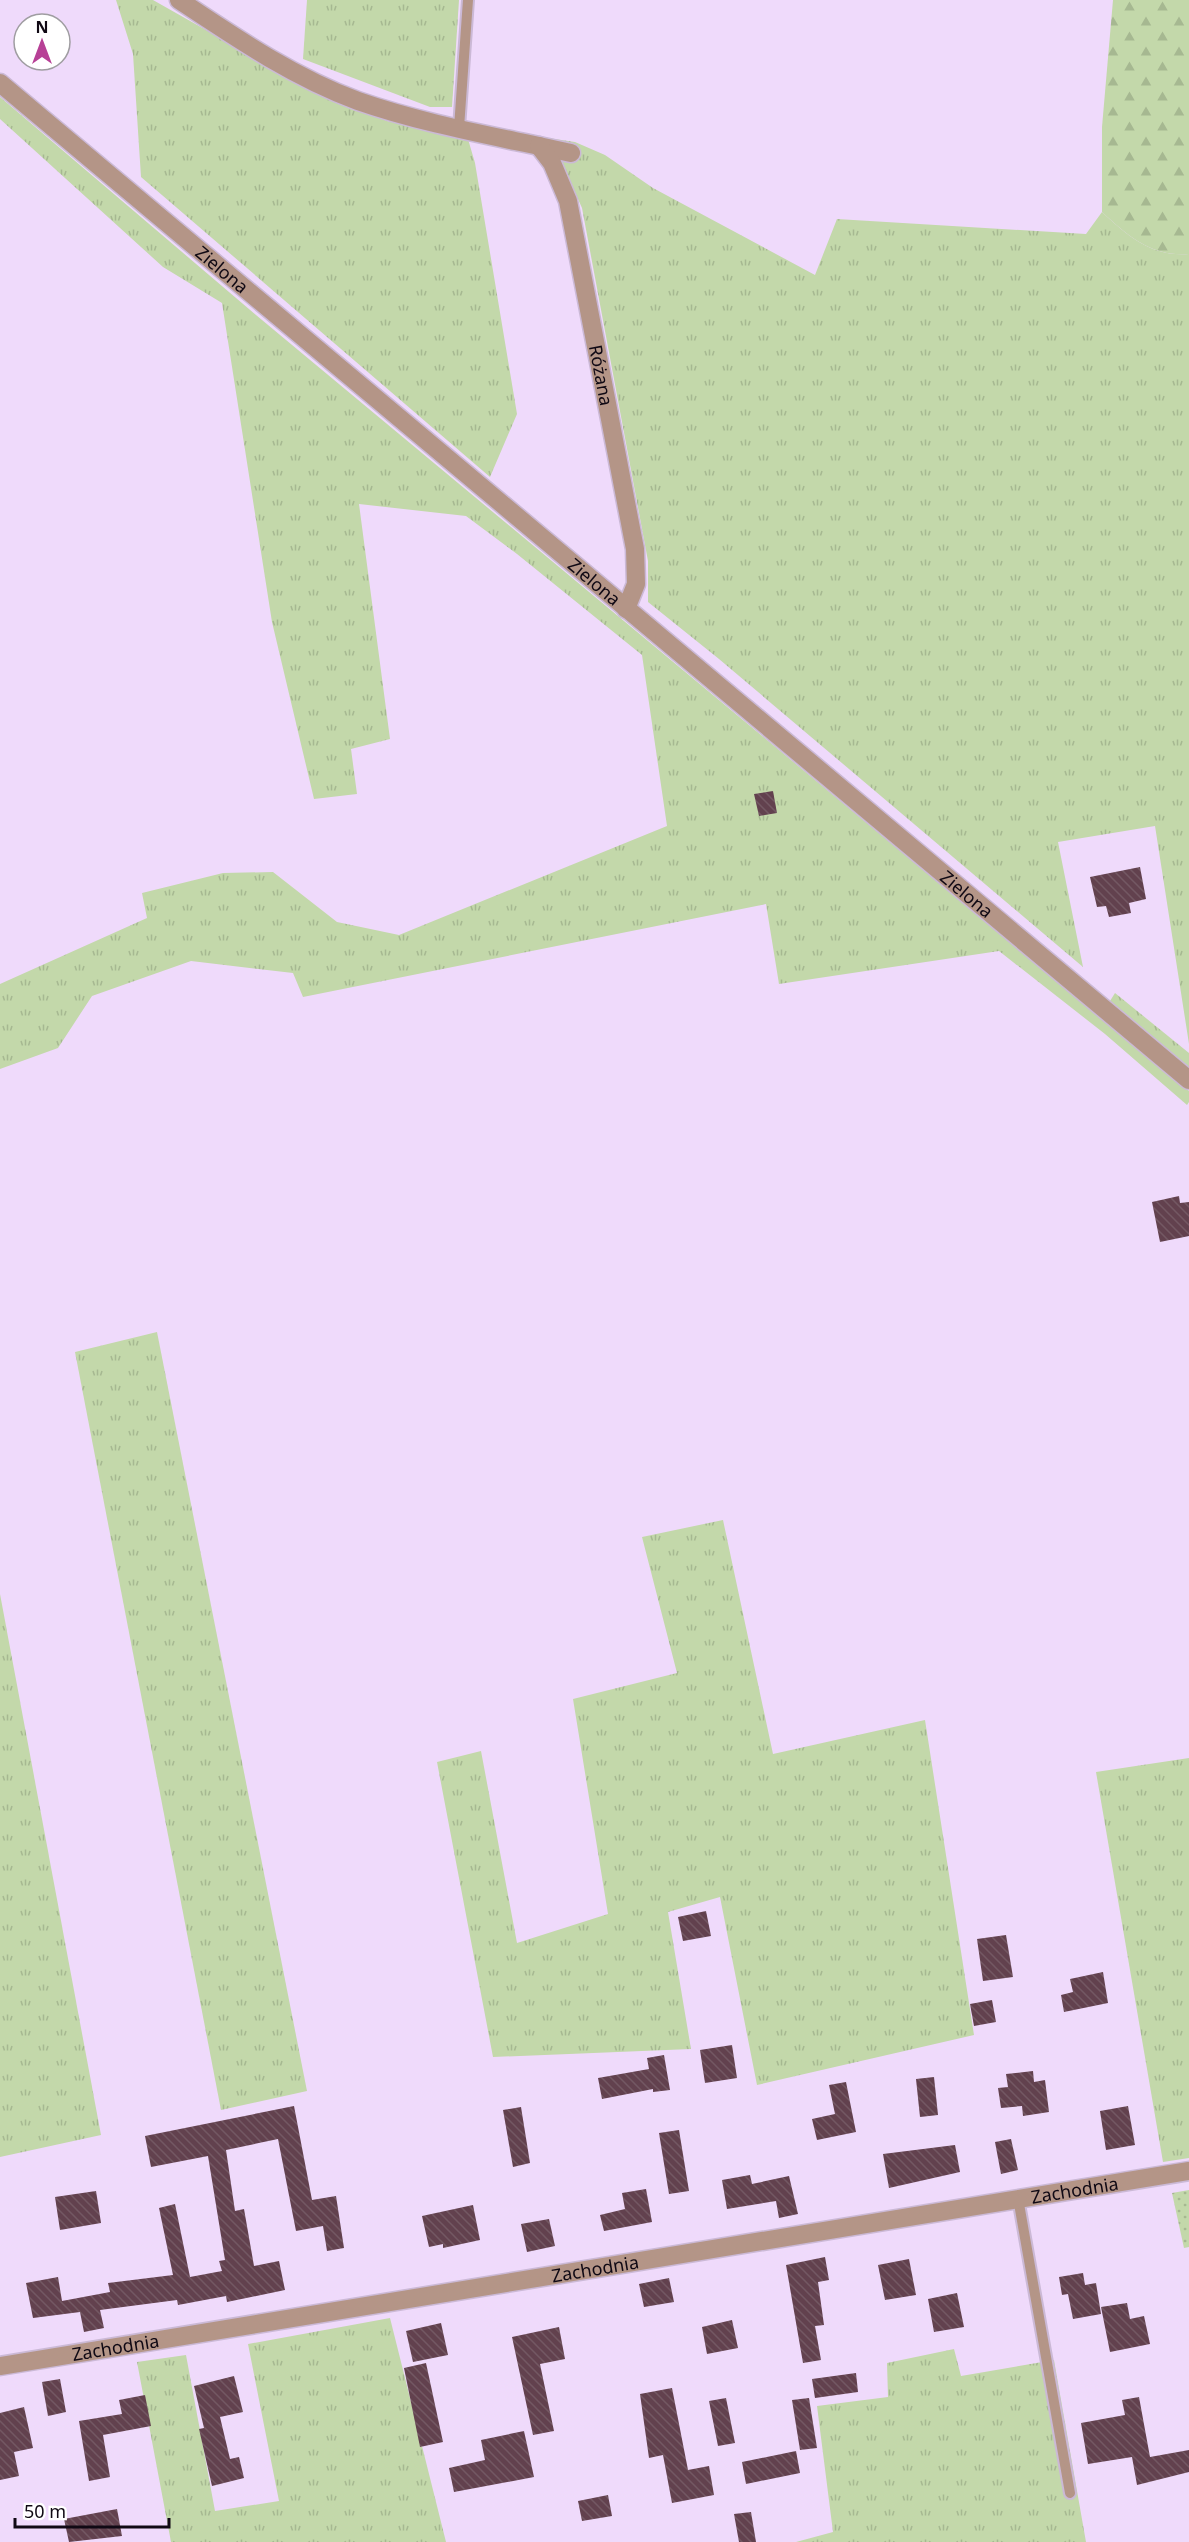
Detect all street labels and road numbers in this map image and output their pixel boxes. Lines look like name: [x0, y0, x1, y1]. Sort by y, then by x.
street label: Zielona: [191, 240, 254, 298]
street label: Różana: [584, 343, 619, 408]
street label: Zielona: [563, 553, 626, 611]
street label: Zielona: [936, 865, 998, 923]
street label: Zachodnia: [1029, 2171, 1120, 2209]
street label: Zachodnia: [550, 2249, 640, 2287]
street label: Zachodnia: [70, 2328, 161, 2366]

